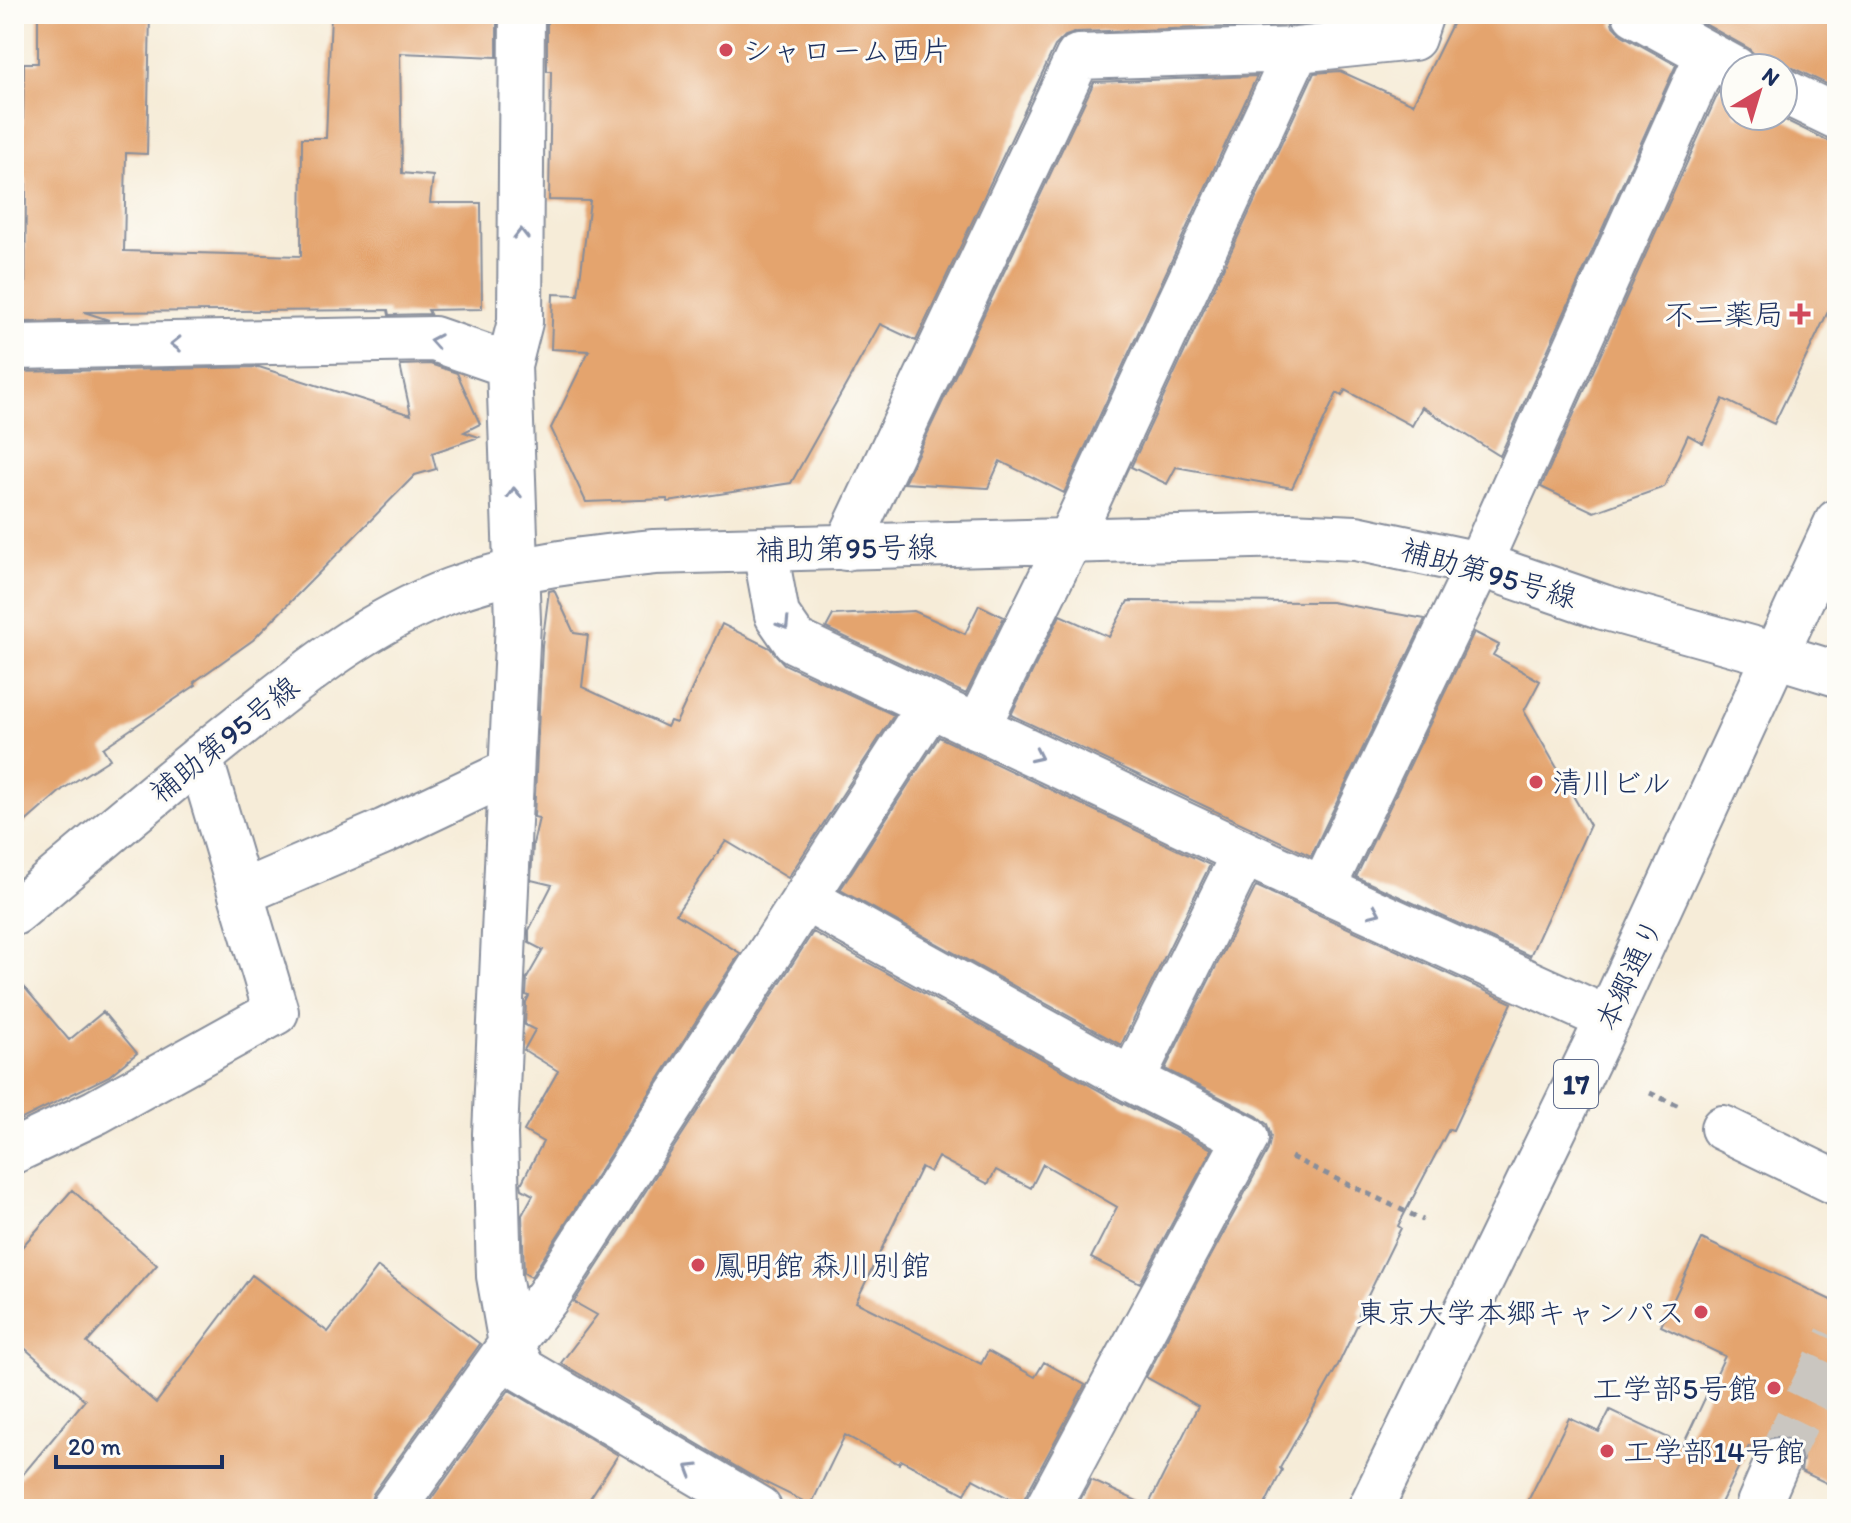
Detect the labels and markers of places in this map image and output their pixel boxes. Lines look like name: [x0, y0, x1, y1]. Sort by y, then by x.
place label: シャローム西片: [742, 32, 951, 69]
marker: シャローム西片: [717, 41, 735, 59]
place label: 不二薬局: [1664, 296, 1784, 333]
marker: 不二薬局: [1791, 305, 1809, 323]
place label: 清川ビル: [1552, 764, 1671, 801]
marker: 清川ビル: [1527, 773, 1545, 791]
place label: 鳳明館 森川別館: [714, 1247, 931, 1284]
marker: 鳳明館 森川別館: [689, 1256, 707, 1274]
place label: 東京大学本郷キャンパス: [1356, 1294, 1685, 1331]
marker: 東京大学本郷キャンパス: [1692, 1303, 1710, 1321]
place label: 工学部5号館: [1592, 1370, 1758, 1407]
marker: 工学部5号館: [1765, 1379, 1783, 1397]
place label: 工学部14号館: [1623, 1433, 1805, 1470]
marker: 工学部14号館: [1598, 1442, 1616, 1460]

